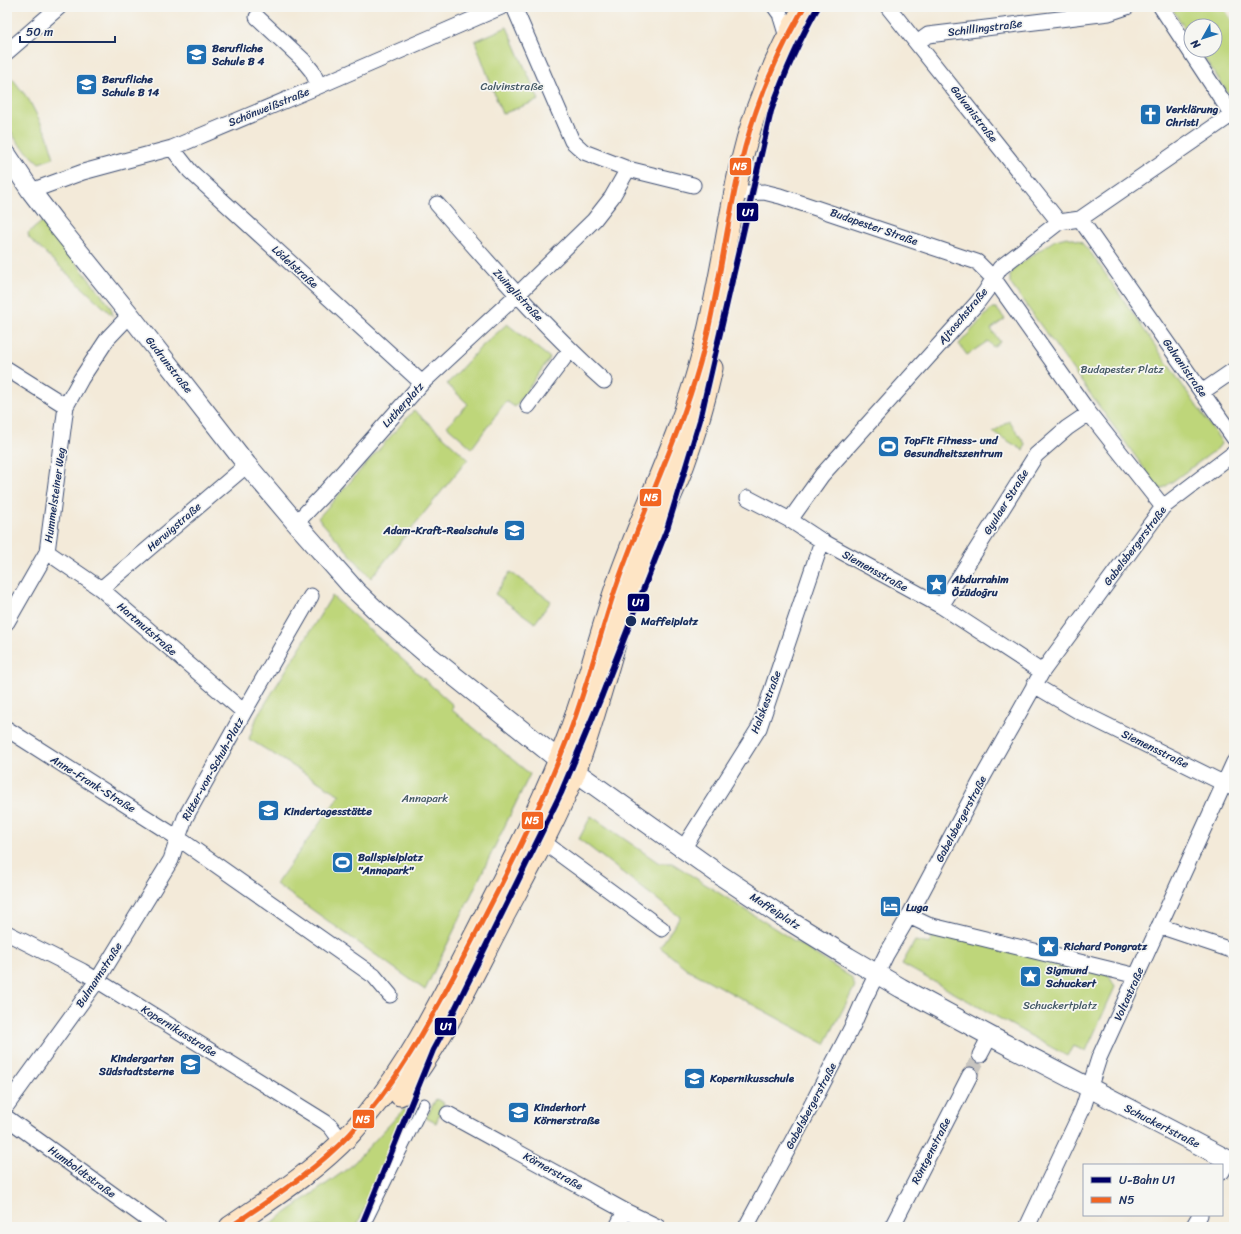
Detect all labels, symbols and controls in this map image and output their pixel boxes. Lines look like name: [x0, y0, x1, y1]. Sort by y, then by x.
street label: Schillingstraße: [947, 14, 1024, 42]
scale bar: [20, 18, 115, 44]
north arrow: [1183, 18, 1223, 58]
text: 50 m: [26, 21, 53, 43]
text: N: [1186, 35, 1206, 54]
place label: Berufliche Schule B 4: [211, 39, 265, 71]
school or university icon: Berufliche Schule B 4: [183, 41, 209, 67]
place label: Berufliche Schule B 14: [101, 70, 159, 102]
school or university icon: Berufliche Schule B 14: [74, 72, 100, 98]
park label: Calvinstraße: [481, 77, 544, 96]
street label: Galvanistraße: [945, 81, 1003, 147]
street label: Schönweißstraße: [225, 82, 313, 132]
place label: Verklärung Christi: [1165, 100, 1219, 132]
church icon: Verklärung Christi: [1137, 102, 1163, 128]
line badge: N5: [729, 157, 752, 176]
text: N5: [732, 157, 747, 176]
line badge: U1: [736, 202, 759, 222]
text: U1: [742, 203, 754, 222]
street label: Budapester Straße: [827, 203, 921, 251]
street label: Lödelstraße: [267, 241, 323, 294]
street label: Zwinglistraße: [488, 264, 548, 326]
street label: Ajtoschstraße: [933, 283, 993, 350]
street label: Gudrunstraße: [141, 332, 198, 398]
street label: Galvanistraße: [1158, 335, 1213, 402]
park label: Budapester Platz: [1081, 360, 1164, 379]
street label: Lutherplatz: [377, 377, 429, 432]
place label: TopFit Fitness- und Gesundheitszentrum: [903, 431, 1003, 463]
sports icon: TopFit Fitness- und Gesundheitszentrum: [876, 433, 902, 459]
street label: Hummelsteiner Weg: [39, 446, 71, 544]
street label: Gyulaer Straße: [978, 465, 1034, 539]
line badge: N5: [639, 488, 662, 507]
text: N5: [643, 488, 658, 507]
street label: Herwigstraße: [142, 498, 206, 556]
street label: Gabelsbergerstraße: [1099, 502, 1172, 590]
school or university icon: Adam-Kraft-Realschule: [501, 517, 527, 543]
place label: Adam-Kraft-Realschule: [383, 521, 499, 540]
street label: Siemensstraße: [838, 545, 912, 597]
place label: Abdurrahim Özüdoğru: [951, 570, 1009, 602]
place icon: Abdurrahim Özüdoğru: [923, 572, 949, 598]
line badge: U1: [627, 593, 650, 612]
text: U1: [632, 593, 644, 612]
street label: Hartmutstraße: [113, 597, 182, 661]
place label: Maffeiplatz: [640, 612, 699, 631]
marker: Maffeiplatz: [624, 614, 638, 628]
street label: Halskestraße: [745, 667, 787, 736]
street label: Ritter-von-Schuh-Platz: [177, 713, 250, 824]
street label: Siemensstraße: [1118, 724, 1192, 774]
street label: Anne-Frank-Straße: [46, 750, 140, 818]
street label: Gabelsbergerstraße: [930, 772, 992, 866]
park label: Annapark: [401, 789, 448, 808]
school or university icon: Kindertagesstätte: [255, 798, 281, 824]
place label: Kindertagesstätte: [283, 802, 372, 821]
line badge: N5: [521, 811, 544, 830]
text: N5: [524, 811, 539, 830]
place label: Ballspielplatz "Annapark": [358, 848, 424, 880]
sports icon: Ballspielplatz "Annapark": [330, 850, 356, 876]
street label: Maffeiplatz: [746, 887, 805, 935]
hotel icon: Luga: [878, 894, 904, 920]
place label: Luga: [906, 898, 929, 917]
place icon: Richard Pongratz: [1036, 933, 1062, 959]
place label: Richard Pongratz: [1063, 937, 1148, 956]
street label: Bulmannstraße: [71, 938, 127, 1011]
place label: Sigmund Schuckert: [1045, 961, 1098, 993]
place icon: Sigmund Schuckert: [1017, 963, 1043, 989]
street label: Voltastraße: [1109, 964, 1149, 1024]
park label: Schuckertplatz: [1023, 996, 1098, 1015]
street label: Kopernikusstraße: [137, 1000, 221, 1062]
line badge: U1: [434, 1017, 457, 1036]
text: U1: [440, 1017, 452, 1036]
place label: Kindergarten Südstadtsterne: [98, 1049, 175, 1081]
school or university icon: Kindergarten Südstadtsterne: [177, 1051, 203, 1077]
street label: Gabelsbergerstraße: [780, 1059, 842, 1153]
school or university icon: Kopernikusschule: [681, 1065, 707, 1091]
place label: Kopernikusschule: [709, 1069, 795, 1088]
place label: Kinderhort Körnerstraße: [533, 1098, 600, 1130]
street label: Schuckertstraße: [1121, 1099, 1204, 1153]
school or university icon: Kinderhort Körnerstraße: [505, 1100, 531, 1126]
line badge: N5: [352, 1109, 375, 1129]
text: N5: [355, 1110, 370, 1129]
street label: Röntgenstraße: [906, 1114, 956, 1188]
street label: Humboldtstraße: [44, 1141, 120, 1203]
street label: Körnerstraße: [520, 1147, 587, 1196]
legend: [1083, 1164, 1223, 1216]
text: U-Bahn U1: [1119, 1169, 1175, 1191]
text: N5: [1119, 1189, 1135, 1211]

